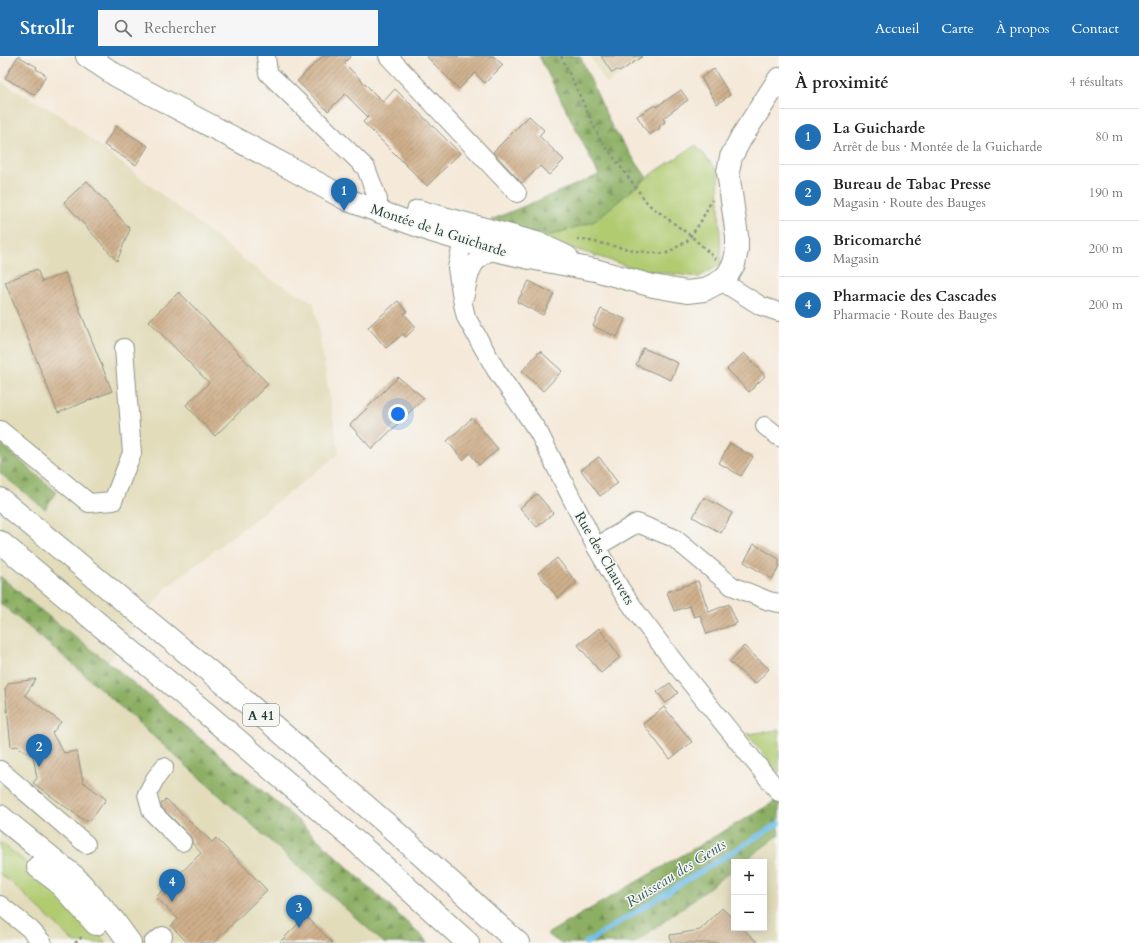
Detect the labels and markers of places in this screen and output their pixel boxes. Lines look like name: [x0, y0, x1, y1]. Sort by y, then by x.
pin: 1: [331, 178, 357, 211]
pin: 2: [26, 734, 52, 767]
pin: 4: [159, 869, 185, 902]
pin: 3: [286, 895, 312, 928]

